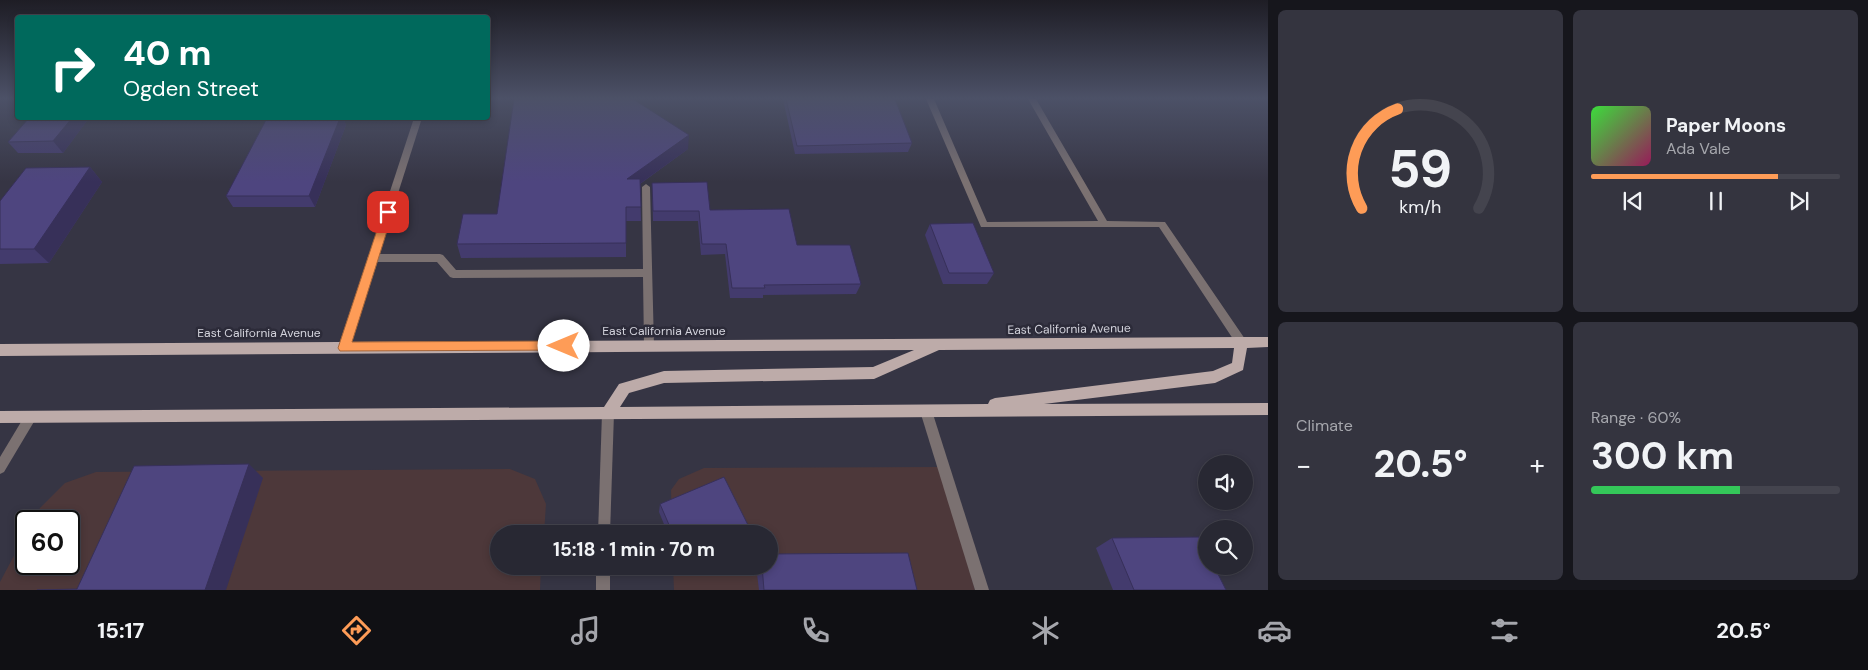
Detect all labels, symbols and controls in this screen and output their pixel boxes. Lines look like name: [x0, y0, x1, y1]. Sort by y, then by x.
text: 40 m: [123, 30, 212, 76]
icon: right: [40, 35, 105, 100]
text: Ogden Street: [123, 74, 259, 103]
text: Paper Moons: [1666, 113, 1786, 138]
text: 59: [1388, 135, 1453, 203]
text: Ada Vale: [1666, 138, 1730, 159]
icon: previous: [1619, 187, 1647, 215]
icon: pause: [1702, 187, 1730, 215]
icon: next: [1785, 187, 1813, 215]
pin: [367, 191, 409, 233]
text: km/h: [1399, 195, 1442, 219]
icon: arrive: [374, 198, 402, 226]
position arrow: [537, 319, 589, 371]
street label: East California Avenue: [1007, 320, 1131, 338]
street label: East California Avenue: [602, 323, 726, 339]
street label: East California Avenue: [197, 325, 321, 341]
text: Range · 60%: [1591, 407, 1681, 428]
text: Climate: [1296, 415, 1353, 436]
text: 300 km: [1591, 431, 1734, 481]
text: 20.5°: [1373, 439, 1468, 489]
text: −: [1296, 447, 1311, 484]
text: +: [1530, 447, 1545, 484]
map controls: [1198, 455, 1253, 575]
button: sound: [1198, 455, 1253, 510]
speed limit sign: 60: [15, 510, 80, 575]
button: search: [1198, 520, 1253, 575]
text: 15:18 · 1 min · 70 m: [553, 537, 715, 562]
icon: directions: [339, 613, 374, 648]
icon: music: [568, 613, 603, 648]
icon: phone: [798, 613, 833, 648]
icon: climate: [1028, 613, 1063, 648]
icon: car: [1257, 613, 1292, 648]
icon: filters: [1487, 613, 1522, 648]
text: 15:17: [97, 616, 144, 645]
text: 20.5°: [1716, 616, 1771, 645]

